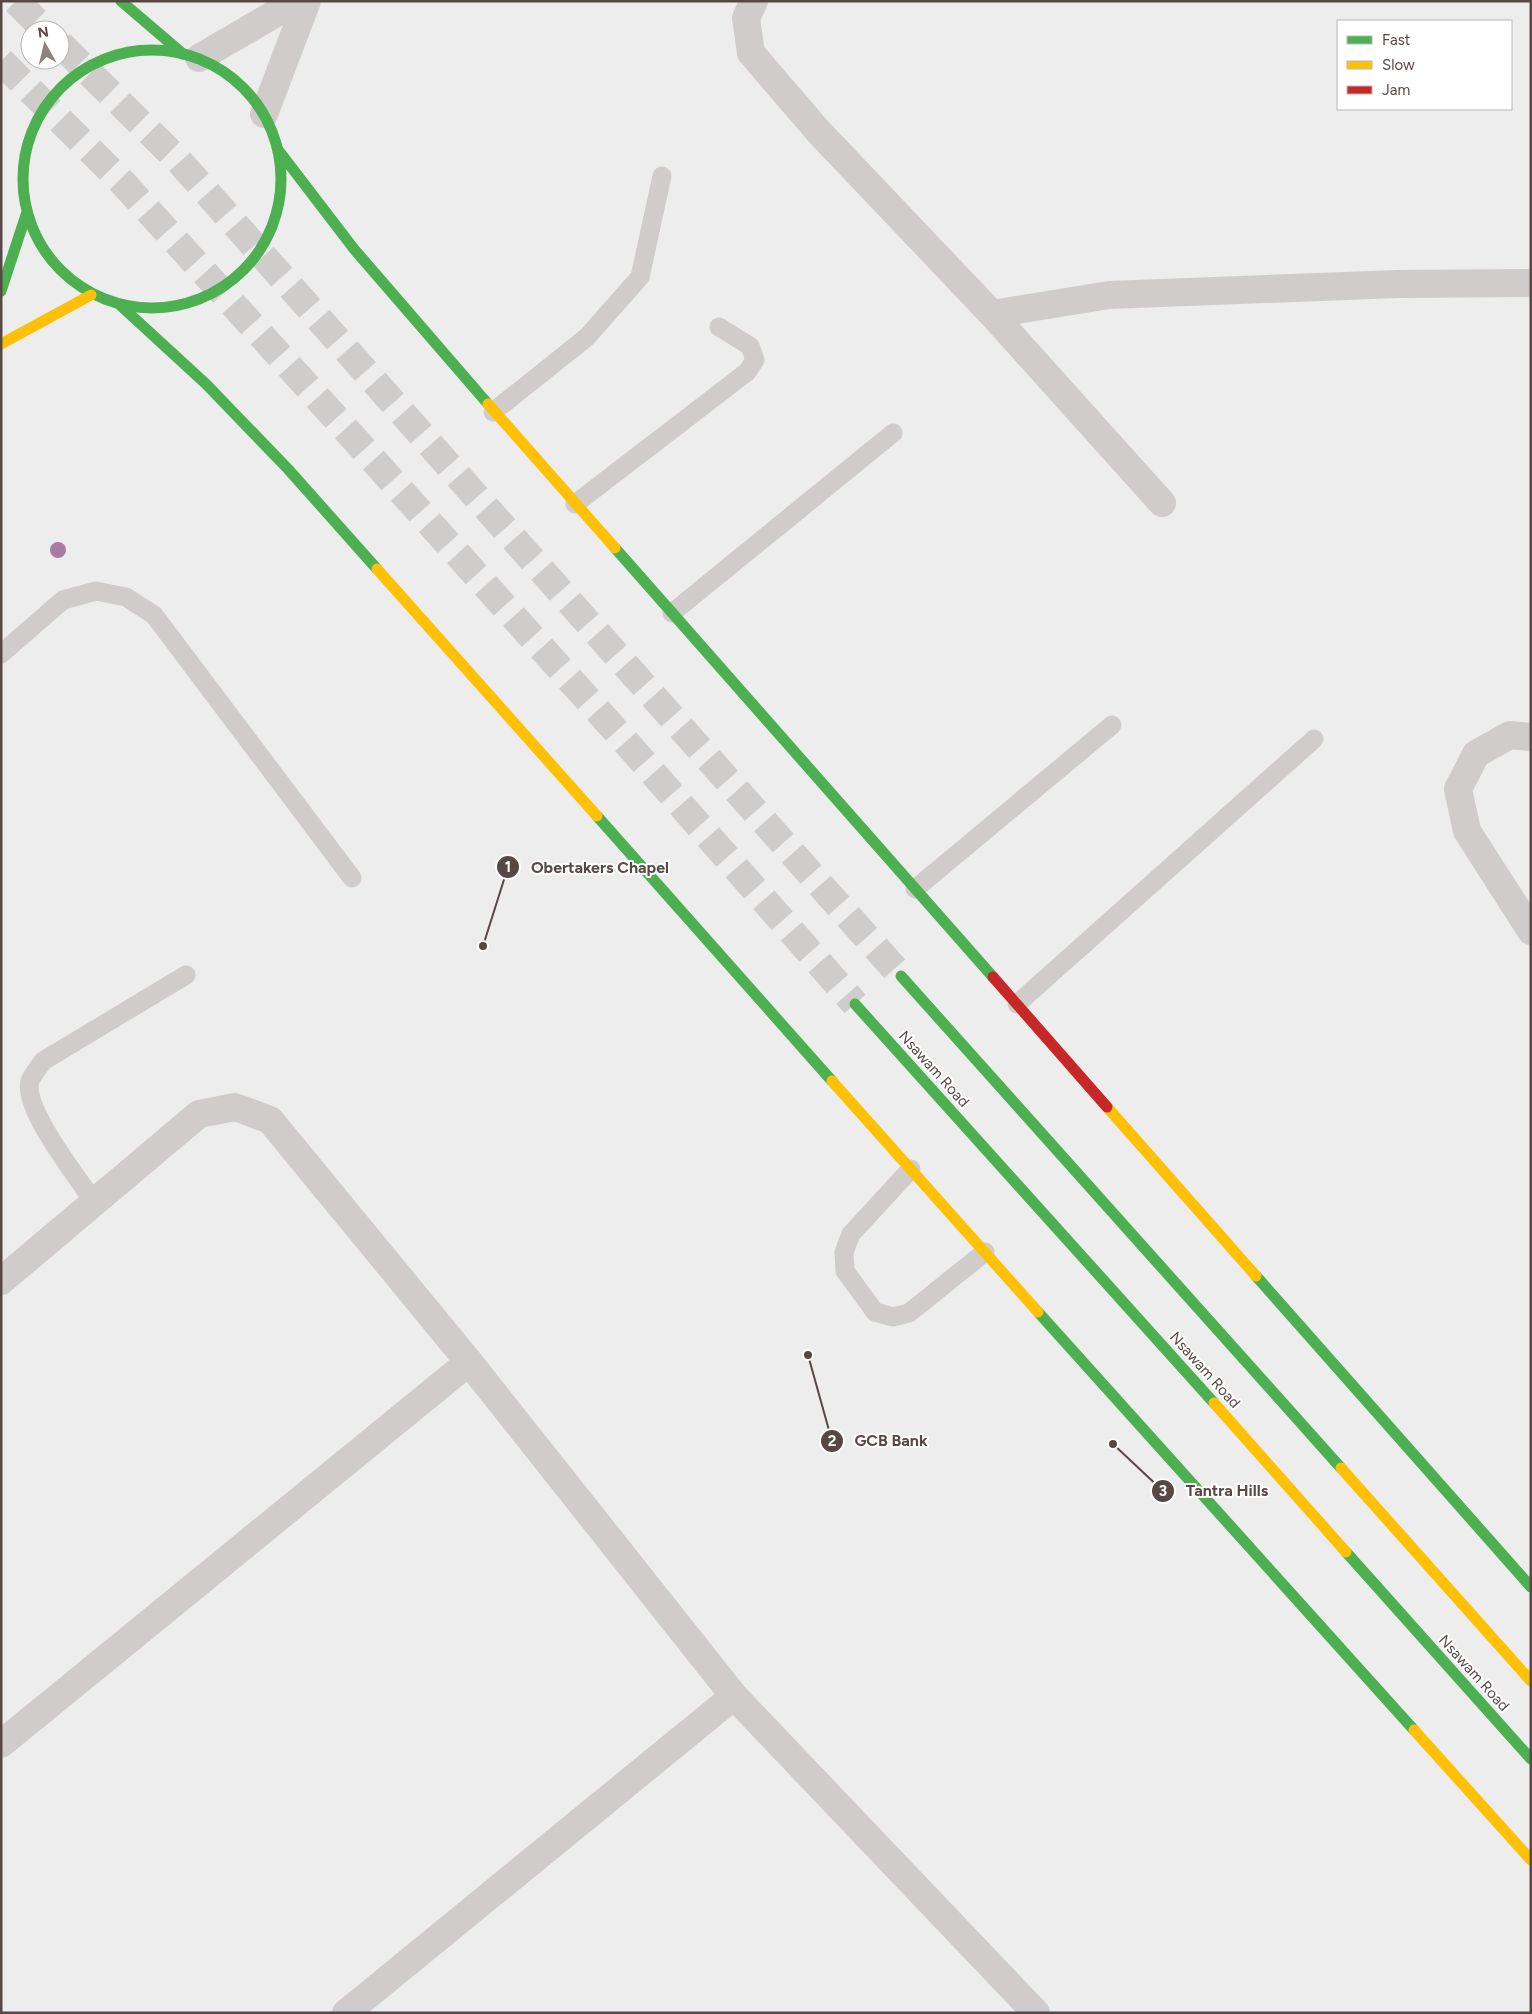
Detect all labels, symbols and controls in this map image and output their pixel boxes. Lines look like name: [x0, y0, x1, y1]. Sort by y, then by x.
north arrow: [20, 20, 70, 70]
legend: [1337, 20, 1512, 110]
text: N: [37, 23, 50, 42]
text: Fast: [1382, 31, 1411, 49]
text: Slow: [1382, 56, 1415, 74]
text: Jam: [1382, 81, 1410, 99]
callout: Obertakers Chapel: [496, 852, 679, 883]
text: 1: [505, 858, 511, 876]
text: Obertakers Chapel: [531, 858, 669, 877]
street label: Nsawam Road: [895, 1027, 973, 1111]
street label: Nsawam Road: [1166, 1328, 1244, 1412]
callout: GCB Bank: [819, 1425, 937, 1456]
text: GCB Bank: [854, 1431, 928, 1450]
text: 2: [828, 1432, 837, 1450]
callout: Tantra Hills: [1151, 1475, 1278, 1506]
text: Tantra Hills: [1186, 1481, 1269, 1500]
text: 3: [1159, 1482, 1167, 1500]
street label: Nsawam Road: [1435, 1631, 1513, 1715]

